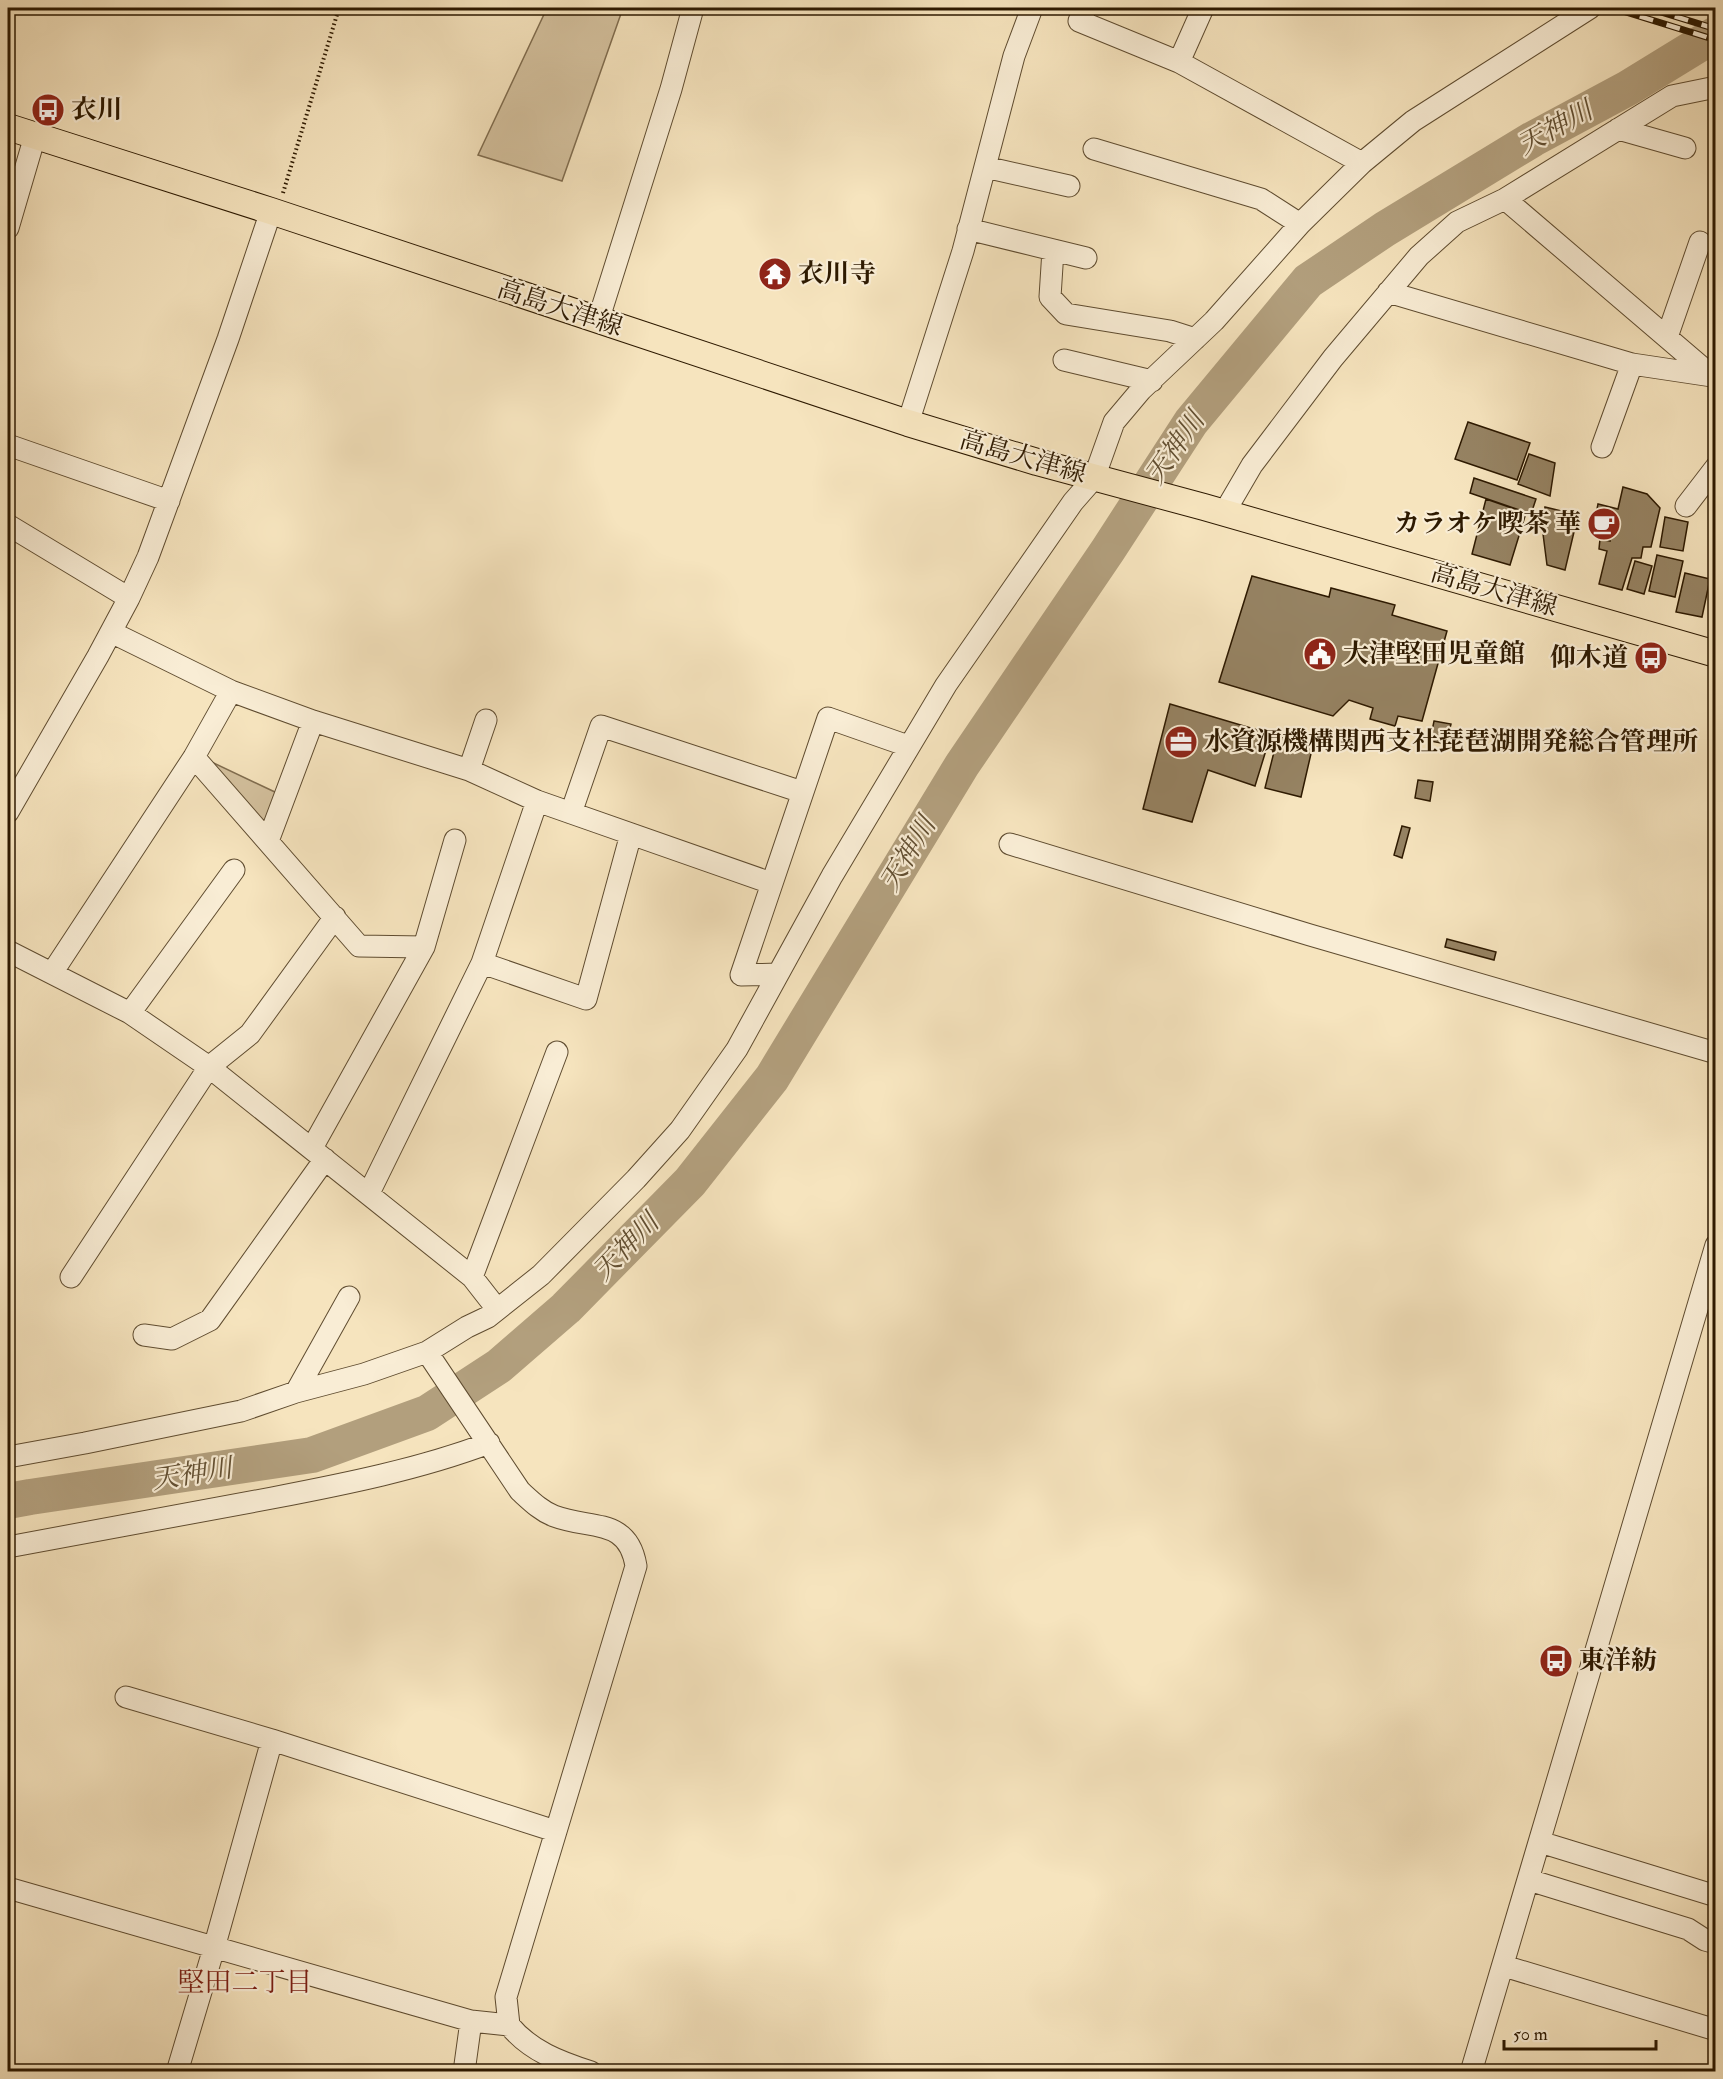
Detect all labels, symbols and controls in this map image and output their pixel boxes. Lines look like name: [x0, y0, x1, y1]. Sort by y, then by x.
bus stop icon: 衣川: [30, 92, 66, 128]
water label: 天神川: [1512, 92, 1601, 162]
place label: 衣川: [71, 94, 123, 126]
temple icon: 衣川寺: [757, 256, 793, 292]
place label: 衣川寺: [798, 258, 876, 290]
street label: 高島大津線: [493, 273, 627, 343]
water label: 天神川: [1138, 403, 1213, 491]
street label: 高島大津線: [956, 424, 1090, 490]
cafe icon: カラオケ喫茶 華: [1586, 506, 1622, 542]
place label: カラオケ喫茶 華: [1394, 508, 1581, 540]
street label: 高島大津線: [1427, 557, 1561, 623]
public building icon: 大津堅田児童館: [1302, 636, 1338, 672]
place label: 大津堅田児童館: [1343, 638, 1525, 670]
bus stop icon: 仰木道: [1633, 640, 1669, 676]
place label: 仰木道: [1550, 642, 1628, 674]
office icon: 水資源機構関西支社琵琶湖開発総合管理所: [1163, 724, 1199, 760]
place label: 水資源機構関西支社琵琶湖開発総合管理所: [1204, 726, 1698, 758]
water label: 天神川: [873, 808, 945, 897]
water label: 天神川: [586, 1204, 668, 1288]
water label: 天神川: [149, 1451, 238, 1497]
bus stop icon: 東洋紡: [1538, 1643, 1574, 1679]
place label: 東洋紡: [1579, 1645, 1657, 1677]
district label: 堅田二丁目: [178, 1966, 313, 1999]
scale bar: [1504, 2013, 1656, 2051]
text: 50 m: [1513, 2023, 1548, 2046]

